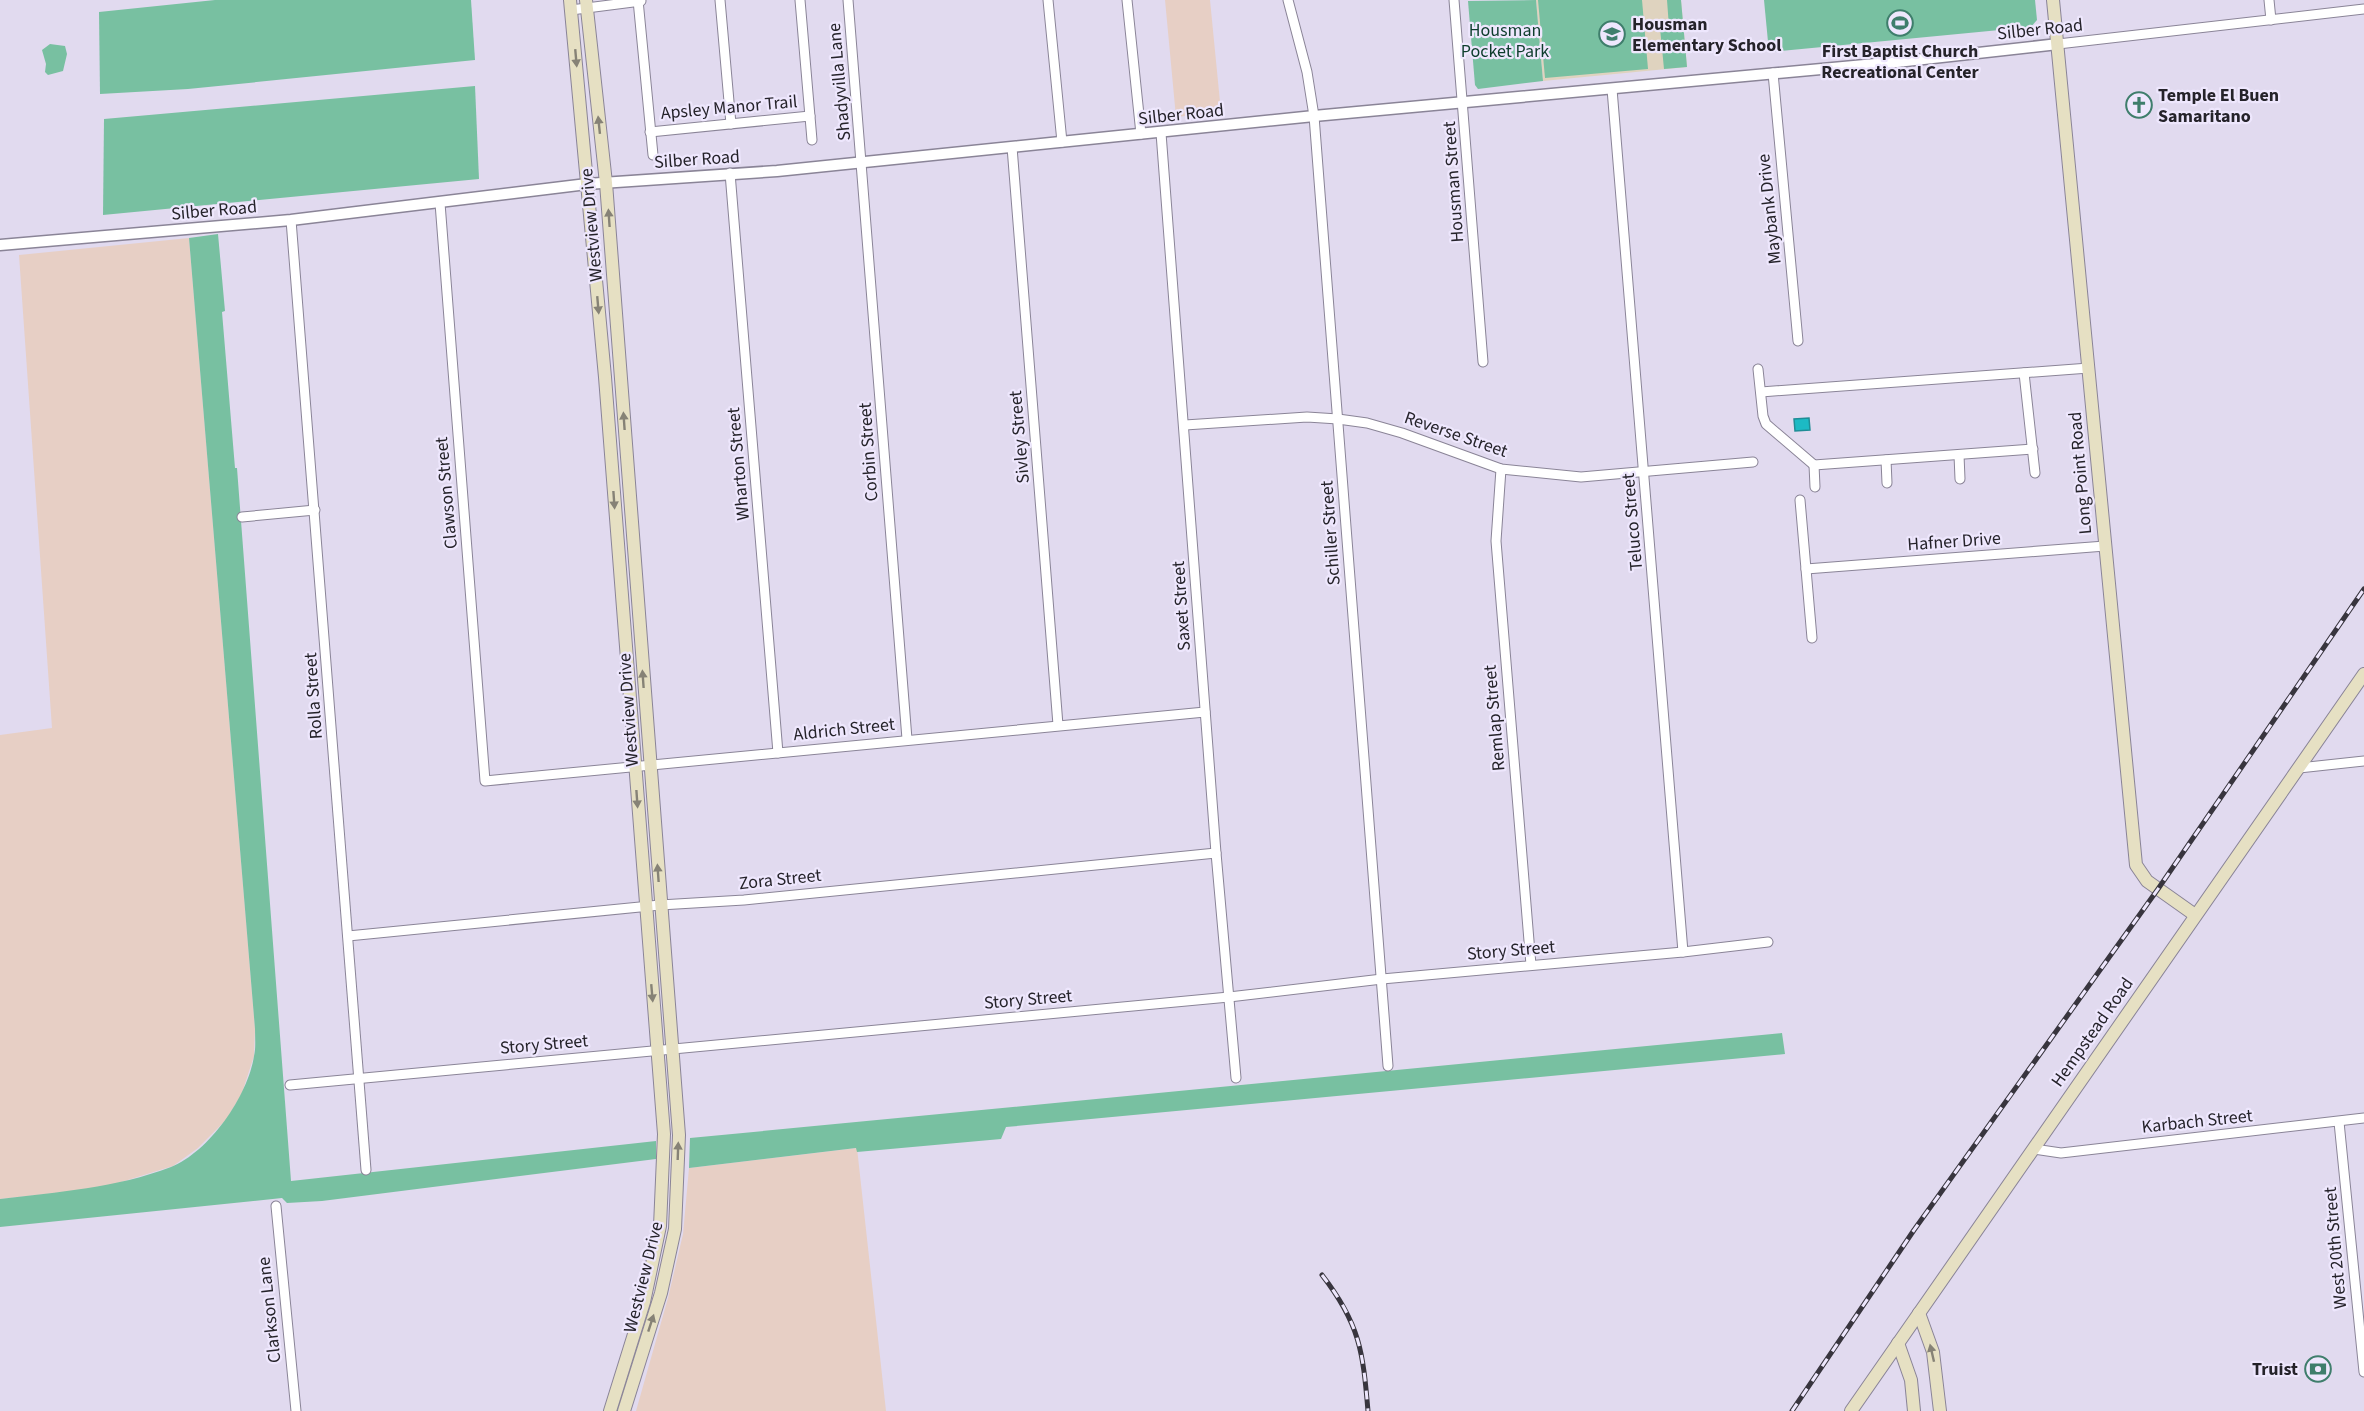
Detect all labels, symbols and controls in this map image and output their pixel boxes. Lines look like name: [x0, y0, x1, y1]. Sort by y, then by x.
sports icon: First Baptist Church Recreational Center: [1885, 8, 1915, 38]
place label: Housman Elementary School: [1632, 12, 1782, 58]
street label: Silber Road: [1996, 13, 2084, 46]
park label: Housman Pocket Park: [1461, 18, 1549, 64]
school or university icon: Housman Elementary School: [1597, 19, 1627, 49]
street label: Shadyvilla Lane: [822, 22, 857, 142]
place label: First Baptist Church Recreational Center: [1821, 39, 1980, 85]
one-way arrow: [571, 49, 580, 68]
place label: Temple El Buen Samaritano: [2158, 83, 2279, 129]
street label: Apsley Manor Trail: [660, 89, 798, 126]
church icon: Temple El Buen Samaritano: [2124, 90, 2154, 120]
street label: Silber Road: [1137, 98, 1225, 131]
one-way arrow: [594, 115, 604, 134]
street label: Housman Street: [1437, 121, 1470, 243]
street label: Silber Road: [653, 144, 741, 175]
street label: Maybank Drive: [1751, 153, 1788, 265]
street label: Westview Drive: [574, 167, 609, 283]
street label: Silber Road: [170, 194, 258, 227]
one-way arrow: [604, 209, 613, 228]
one-way arrow: [593, 296, 603, 315]
street label: Sivley Street: [1003, 389, 1036, 484]
street label: Corbin Street: [853, 402, 884, 502]
street label: Reverse Street: [1401, 405, 1511, 464]
street label: Wharton Street: [721, 406, 756, 522]
street label: Long Point Road: [2063, 411, 2098, 535]
one-way arrow: [619, 412, 629, 431]
street label: Clawson Street: [429, 436, 464, 550]
street label: Teluco Street: [1616, 472, 1649, 572]
street label: Schiller Street: [1314, 480, 1347, 586]
one-way arrow: [609, 490, 619, 509]
street label: Hafner Drive: [1906, 526, 2002, 557]
street label: Saxet Street: [1166, 560, 1197, 652]
street label: Rolla Street: [298, 652, 329, 740]
street label: Westview Drive: [612, 652, 645, 768]
street label: Remlap Street: [1477, 664, 1512, 772]
one-way arrow: [639, 669, 648, 688]
street label: Aldrich Street: [792, 712, 896, 747]
one-way arrow: [632, 789, 641, 808]
street label: Zora Street: [738, 863, 822, 896]
one-way arrow: [653, 864, 663, 883]
street label: Story Street: [1466, 934, 1556, 967]
street label: Hempstead Road: [2045, 972, 2140, 1092]
street label: Story Street: [983, 983, 1073, 1016]
one-way arrow: [647, 984, 657, 1003]
street label: Story Street: [499, 1028, 589, 1061]
street label: Karbach Street: [2140, 1103, 2254, 1140]
one-way arrow: [674, 1142, 683, 1161]
street label: West 20th Street: [2318, 1186, 2353, 1310]
street label: Westview Drive: [618, 1219, 669, 1335]
street label: Clarkson Lane: [251, 1256, 287, 1364]
one-way arrow: [647, 1314, 657, 1332]
one-way arrow: [1927, 1343, 1936, 1362]
bank icon: Truist: [2303, 1354, 2333, 1384]
place label: Truist: [2252, 1357, 2298, 1382]

